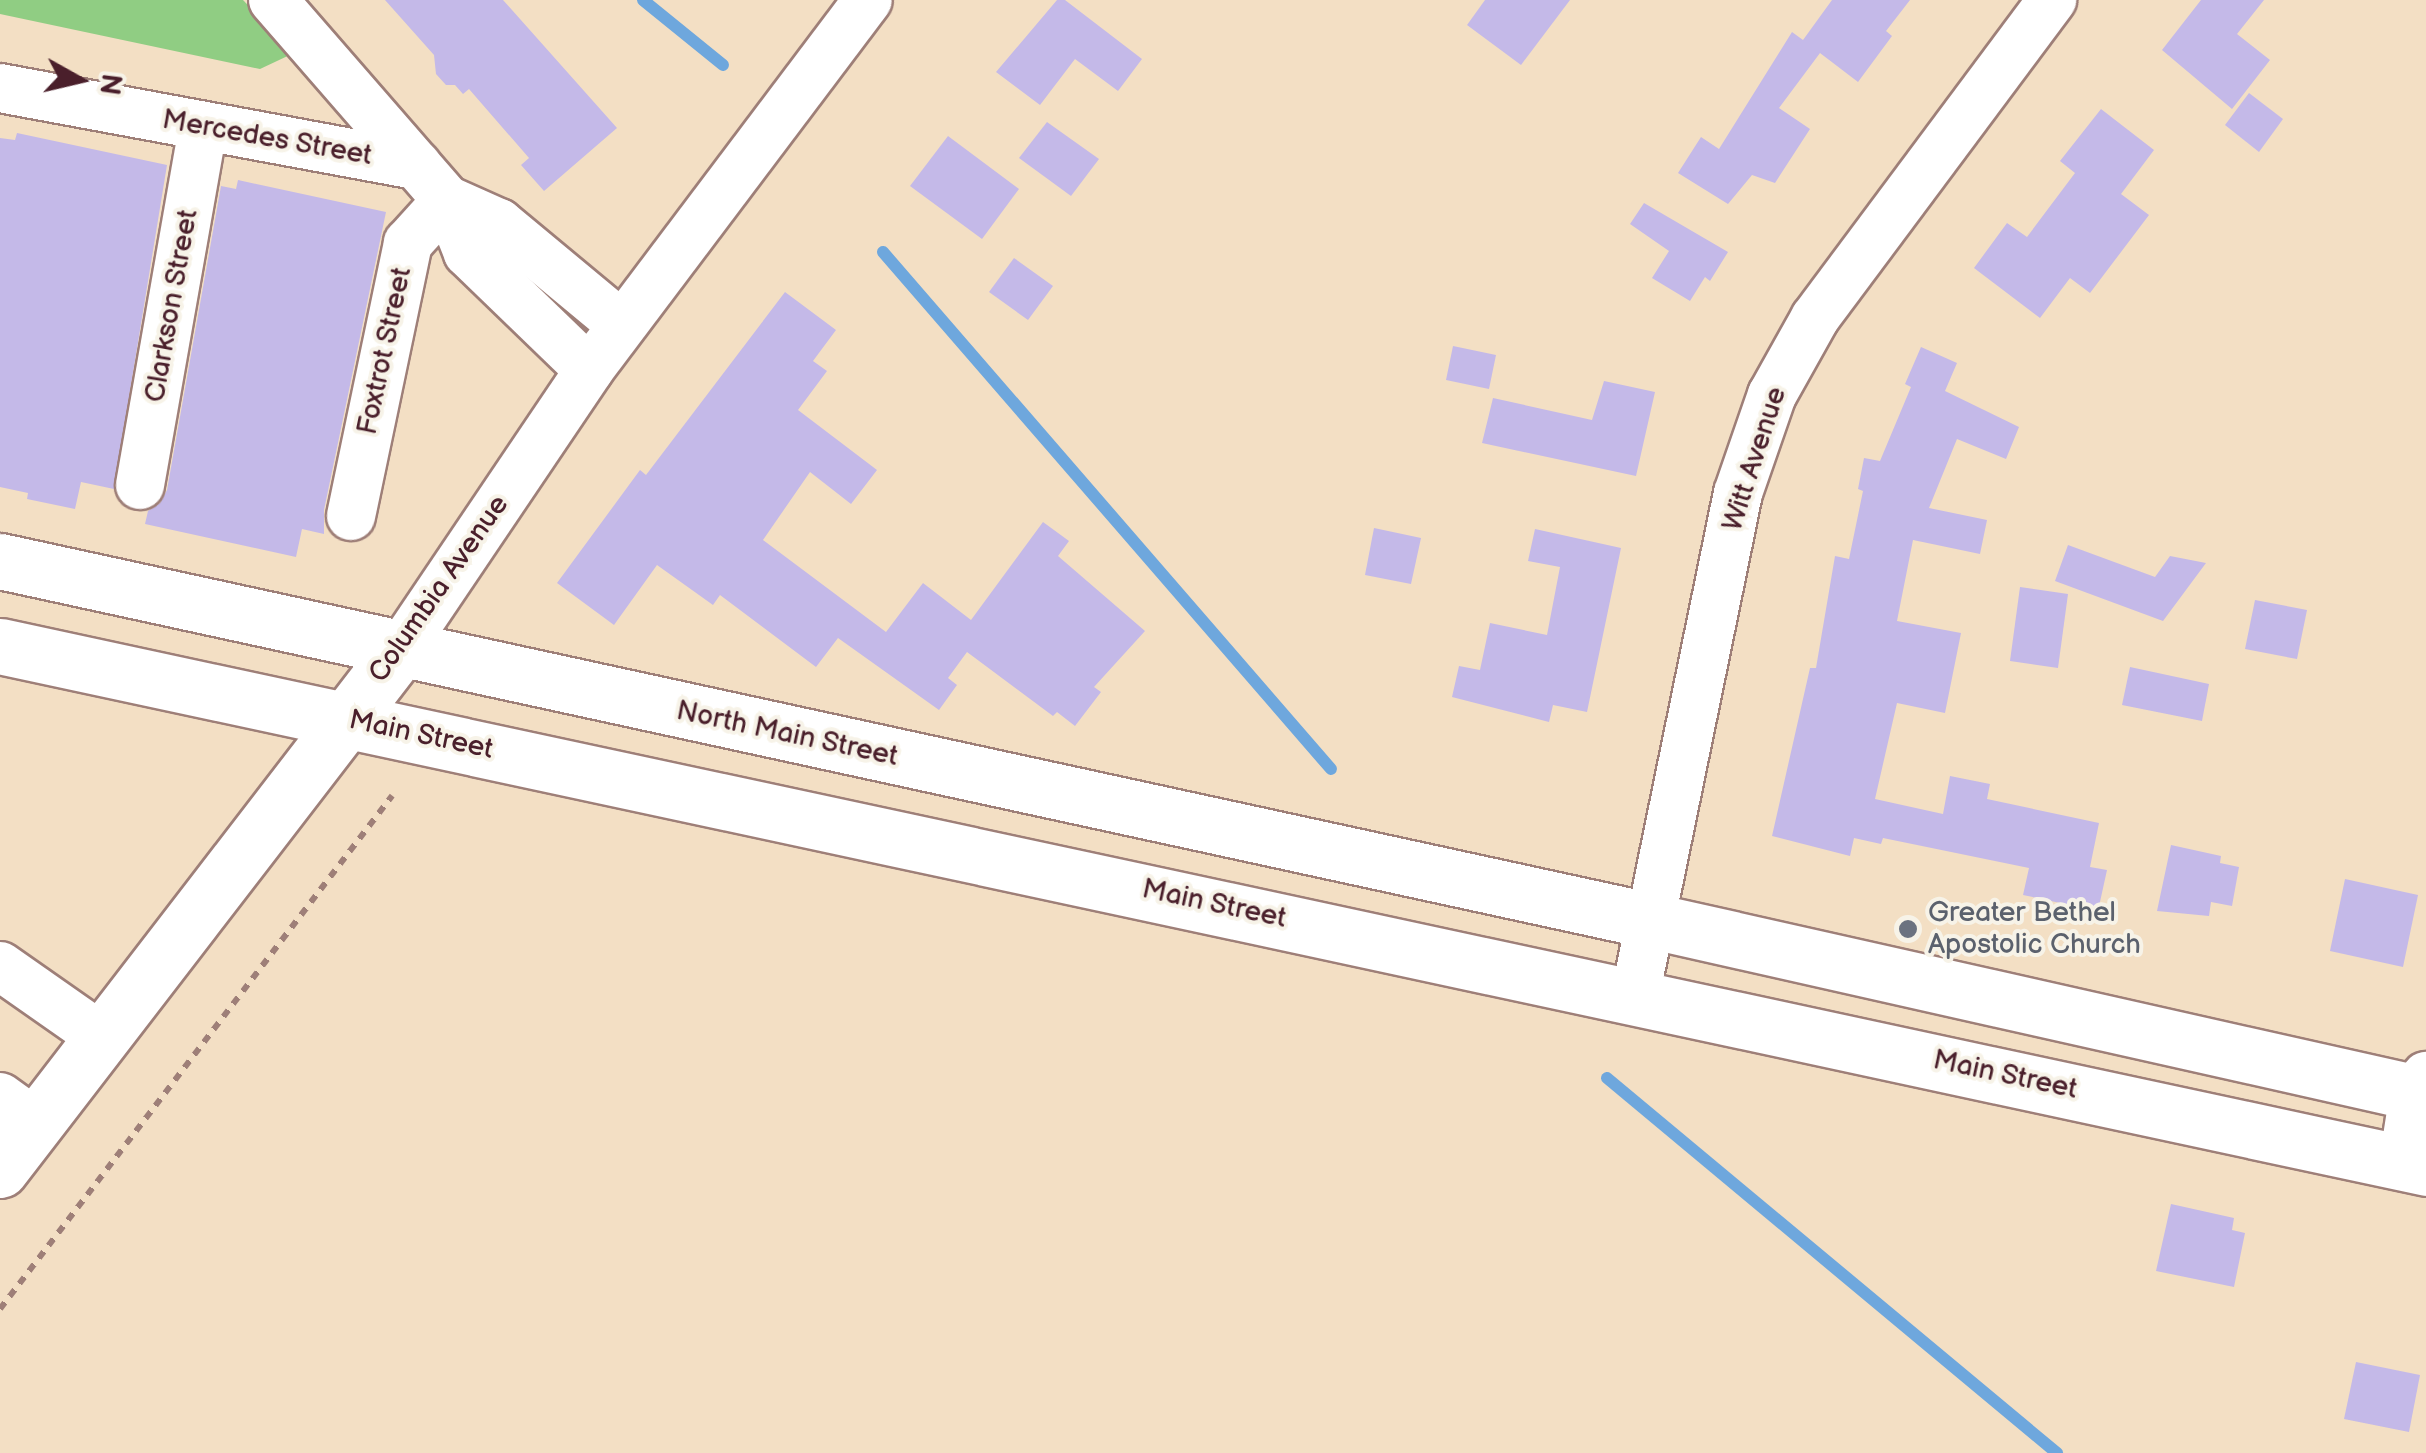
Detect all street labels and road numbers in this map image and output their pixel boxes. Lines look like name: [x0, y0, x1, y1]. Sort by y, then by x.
street label: Mercedes Street: [159, 103, 375, 173]
street label: Clarkson Street: [138, 207, 206, 405]
street label: Foxtrot Street: [351, 264, 419, 438]
street label: Witt Avenue: [1716, 383, 1794, 535]
street label: Columbia Avenue: [362, 489, 516, 689]
street label: North Main Street: [673, 694, 901, 774]
street label: Main Street: [346, 703, 496, 767]
street label: Main Street: [1139, 872, 1289, 936]
street label: Main Street: [1930, 1043, 2080, 1107]

